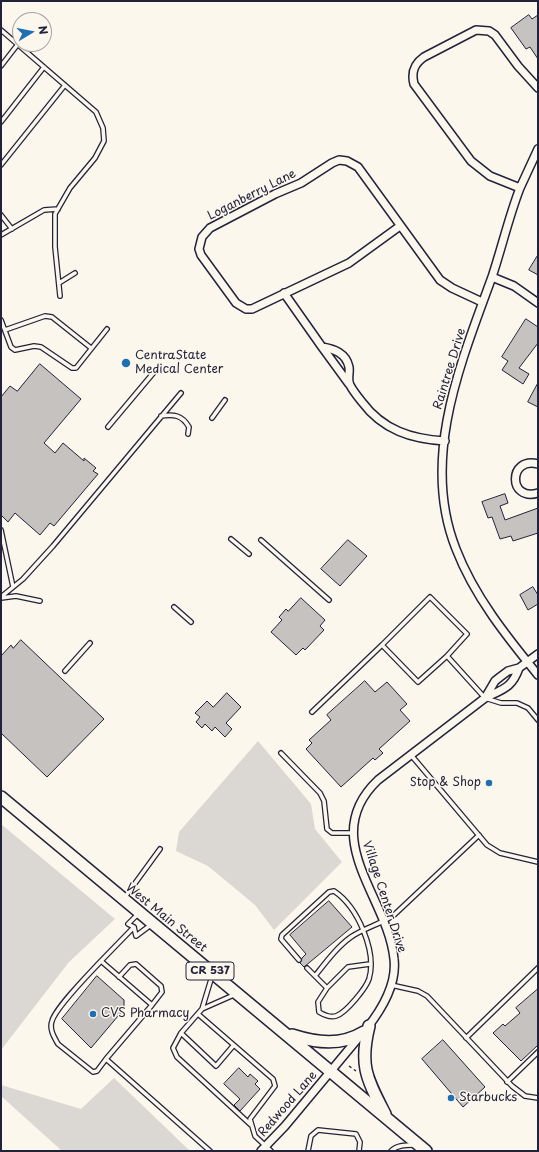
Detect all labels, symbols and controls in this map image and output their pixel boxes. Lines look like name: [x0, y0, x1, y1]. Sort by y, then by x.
north arrow: [12, 12, 52, 52]
text: N: [34, 24, 52, 36]
street label: Loganberry Lane: [205, 166, 299, 224]
street label: Raintree Drive: [431, 327, 469, 411]
place label: CentraState Medical Center: [135, 349, 223, 377]
marker: CentraState Medical Center: [120, 357, 132, 369]
place label: Stop & Shop: [410, 776, 481, 790]
marker: Stop & Shop: [484, 778, 494, 788]
street label: Village Center Drive: [359, 839, 409, 955]
street label: West Main Street: [122, 881, 210, 955]
road number: CR 537: [186, 962, 234, 980]
place label: CVS Pharmacy: [101, 1007, 189, 1021]
marker: CVS Pharmacy: [88, 1009, 98, 1019]
street label: Redwood Lane: [256, 1068, 320, 1140]
place label: Starbucks: [459, 1091, 517, 1105]
marker: Starbucks: [446, 1093, 456, 1103]

